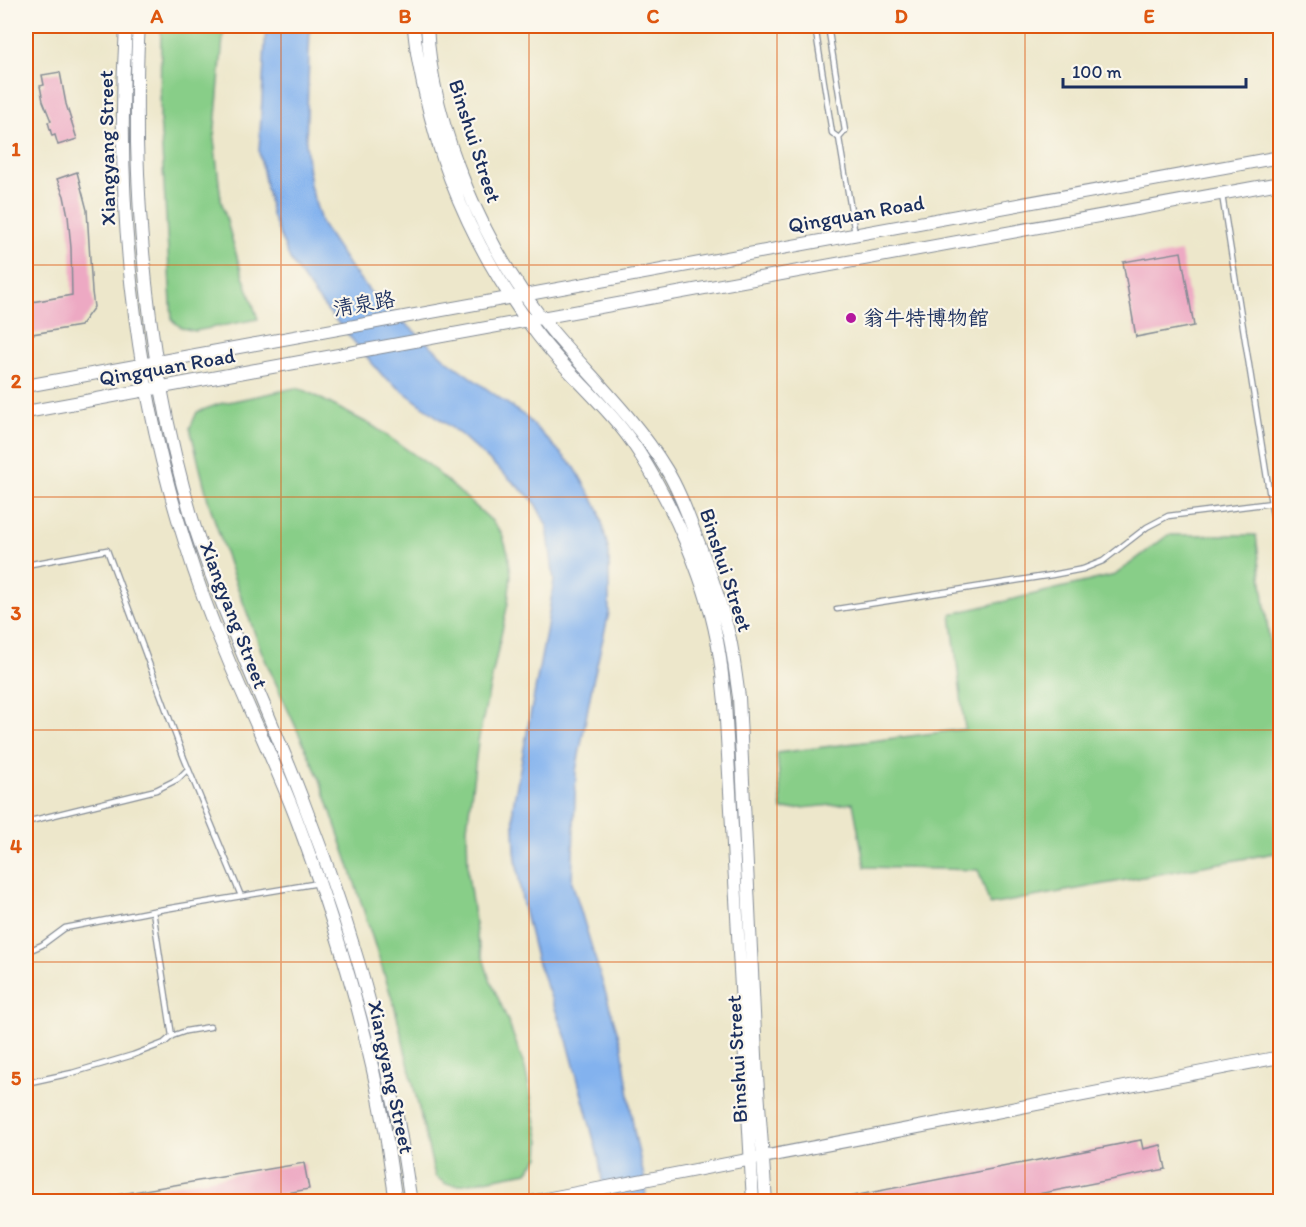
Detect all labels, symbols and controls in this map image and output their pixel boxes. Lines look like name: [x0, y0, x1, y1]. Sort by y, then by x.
text: A: [150, 4, 164, 28]
text: B: [399, 4, 412, 28]
text: C: [647, 4, 660, 28]
text: D: [894, 4, 908, 28]
text: E: [1143, 4, 1155, 28]
scale bar: [1063, 51, 1246, 89]
text: 100 m: [1072, 61, 1122, 83]
street label: Xiangyang Street: [93, 70, 120, 226]
street label: Binshui Street: [444, 76, 507, 206]
text: 1: [11, 137, 21, 161]
street label: Qingquan Road: [786, 189, 926, 238]
street label: 清泉路: [331, 286, 397, 321]
place label: 翁牛特博物館: [863, 305, 989, 330]
marker: 翁牛特博物館: [844, 311, 858, 325]
street label: Qingquan Road: [97, 342, 237, 391]
text: 2: [11, 369, 22, 393]
street label: Binshui Street: [695, 505, 758, 635]
street label: Xiangyang Street: [195, 538, 274, 692]
text: 3: [11, 601, 22, 625]
text: 4: [10, 834, 22, 858]
street label: Binshui Street: [721, 994, 752, 1124]
street label: Xiangyang Street: [363, 998, 420, 1156]
text: 5: [11, 1066, 22, 1090]

